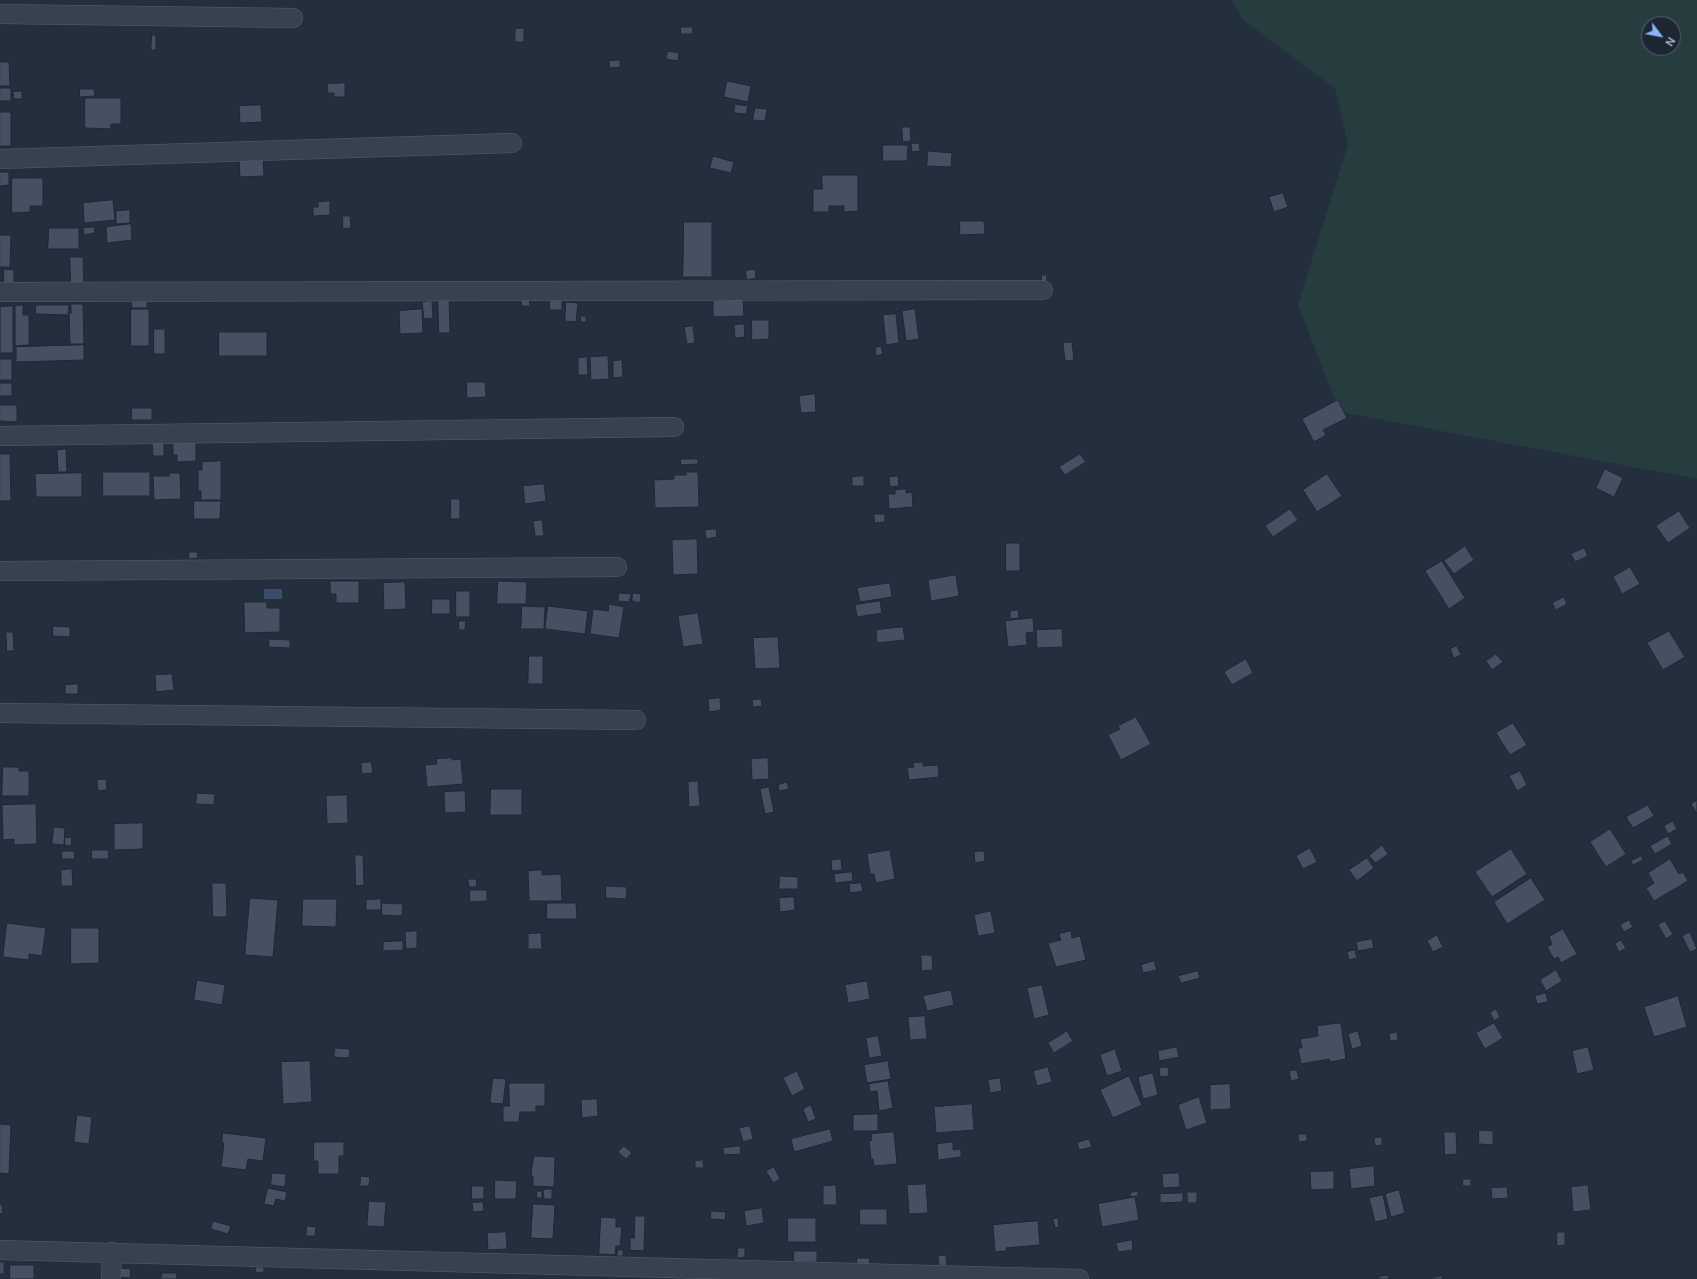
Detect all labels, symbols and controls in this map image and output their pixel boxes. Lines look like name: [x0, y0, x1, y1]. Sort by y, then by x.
north arrow: [1641, 16, 1681, 56]
text: N: [1662, 35, 1679, 49]

